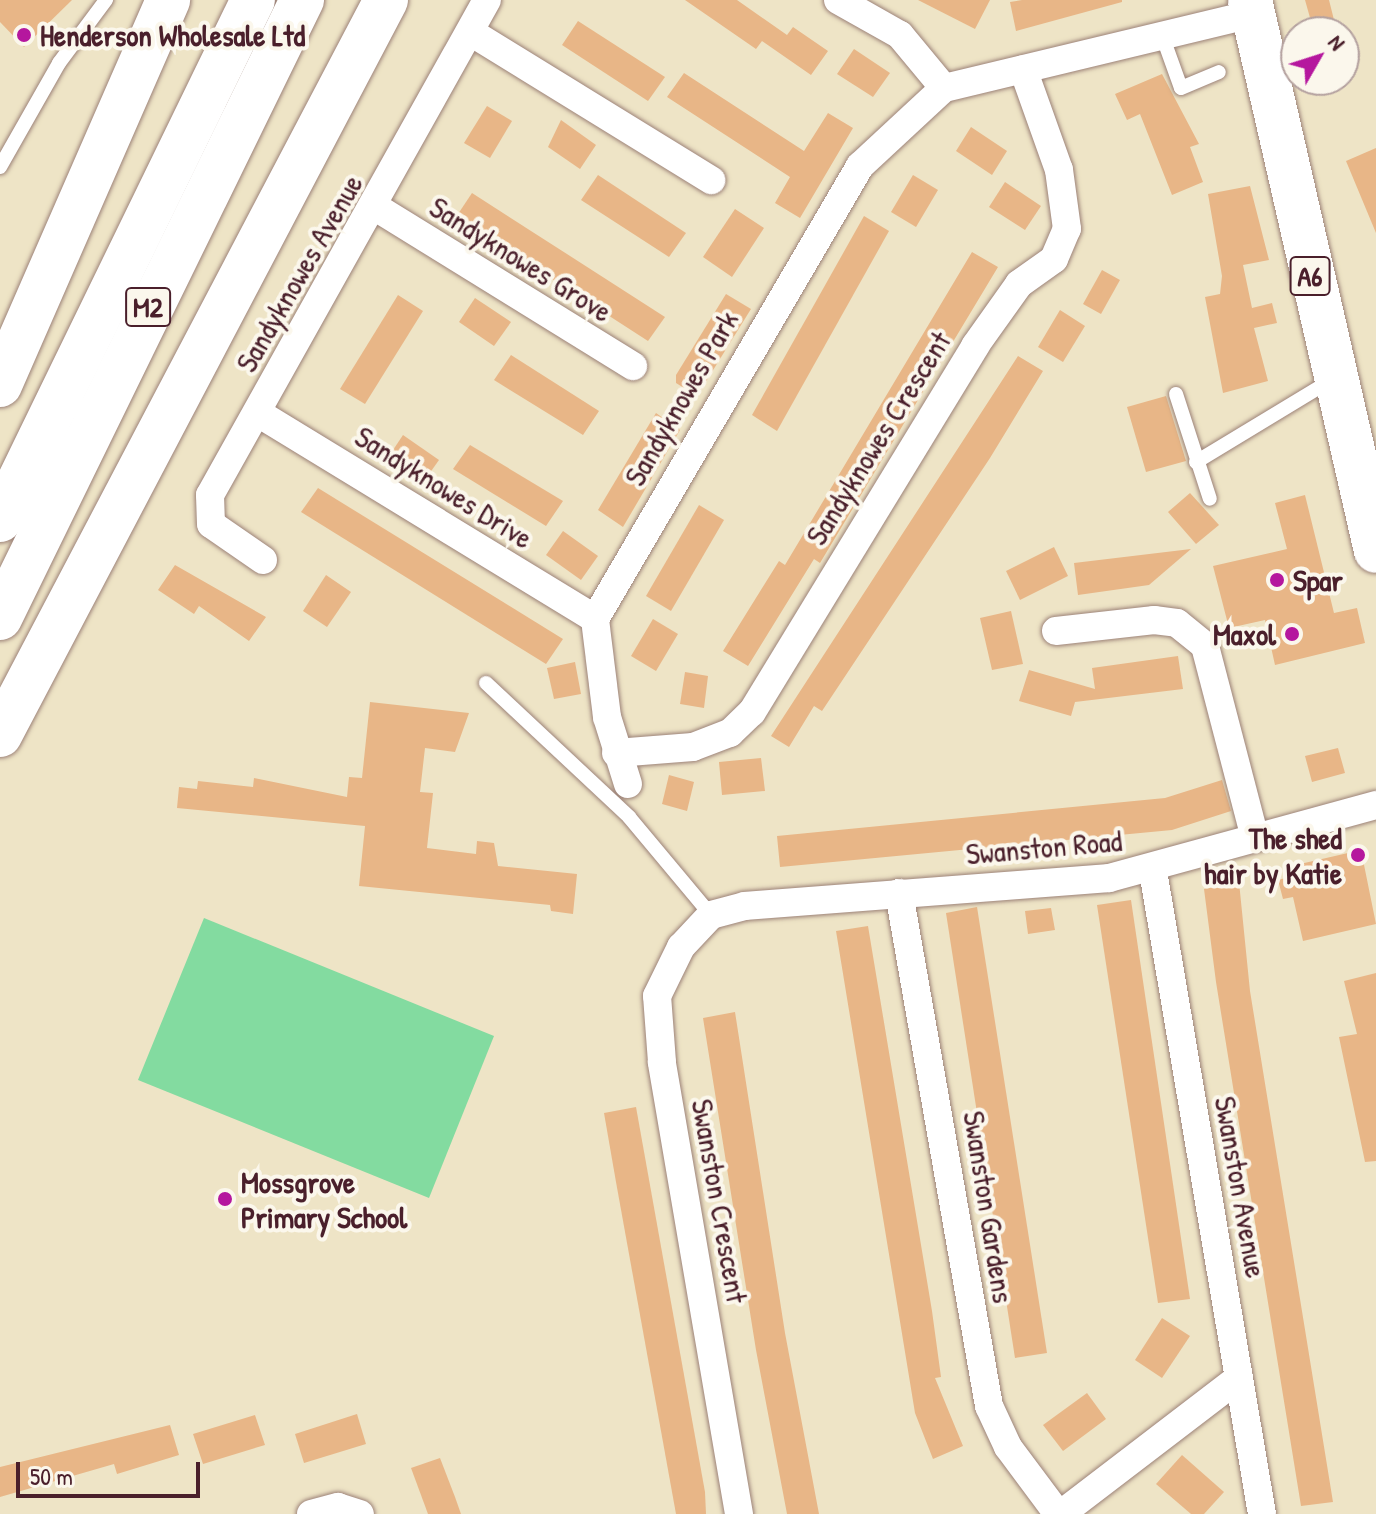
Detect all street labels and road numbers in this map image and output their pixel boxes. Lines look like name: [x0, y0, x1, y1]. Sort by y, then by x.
street label: Sandyknowes Avenue: [228, 168, 370, 378]
street label: Sandyknowes Grove: [423, 189, 619, 329]
road number: A6: [1288, 252, 1332, 300]
road number: M2: [124, 283, 172, 331]
street label: Sandyknowes Park: [616, 304, 746, 492]
street label: Sandyknowes Crescent: [798, 325, 958, 551]
street label: Sandyknowes Drive: [349, 418, 539, 556]
street label: Swanston Road: [964, 822, 1124, 872]
street label: Swanston Avenue: [1207, 1094, 1275, 1280]
street label: Swanston Crescent: [684, 1096, 756, 1306]
street label: Swanston Gardens: [956, 1108, 1022, 1306]

